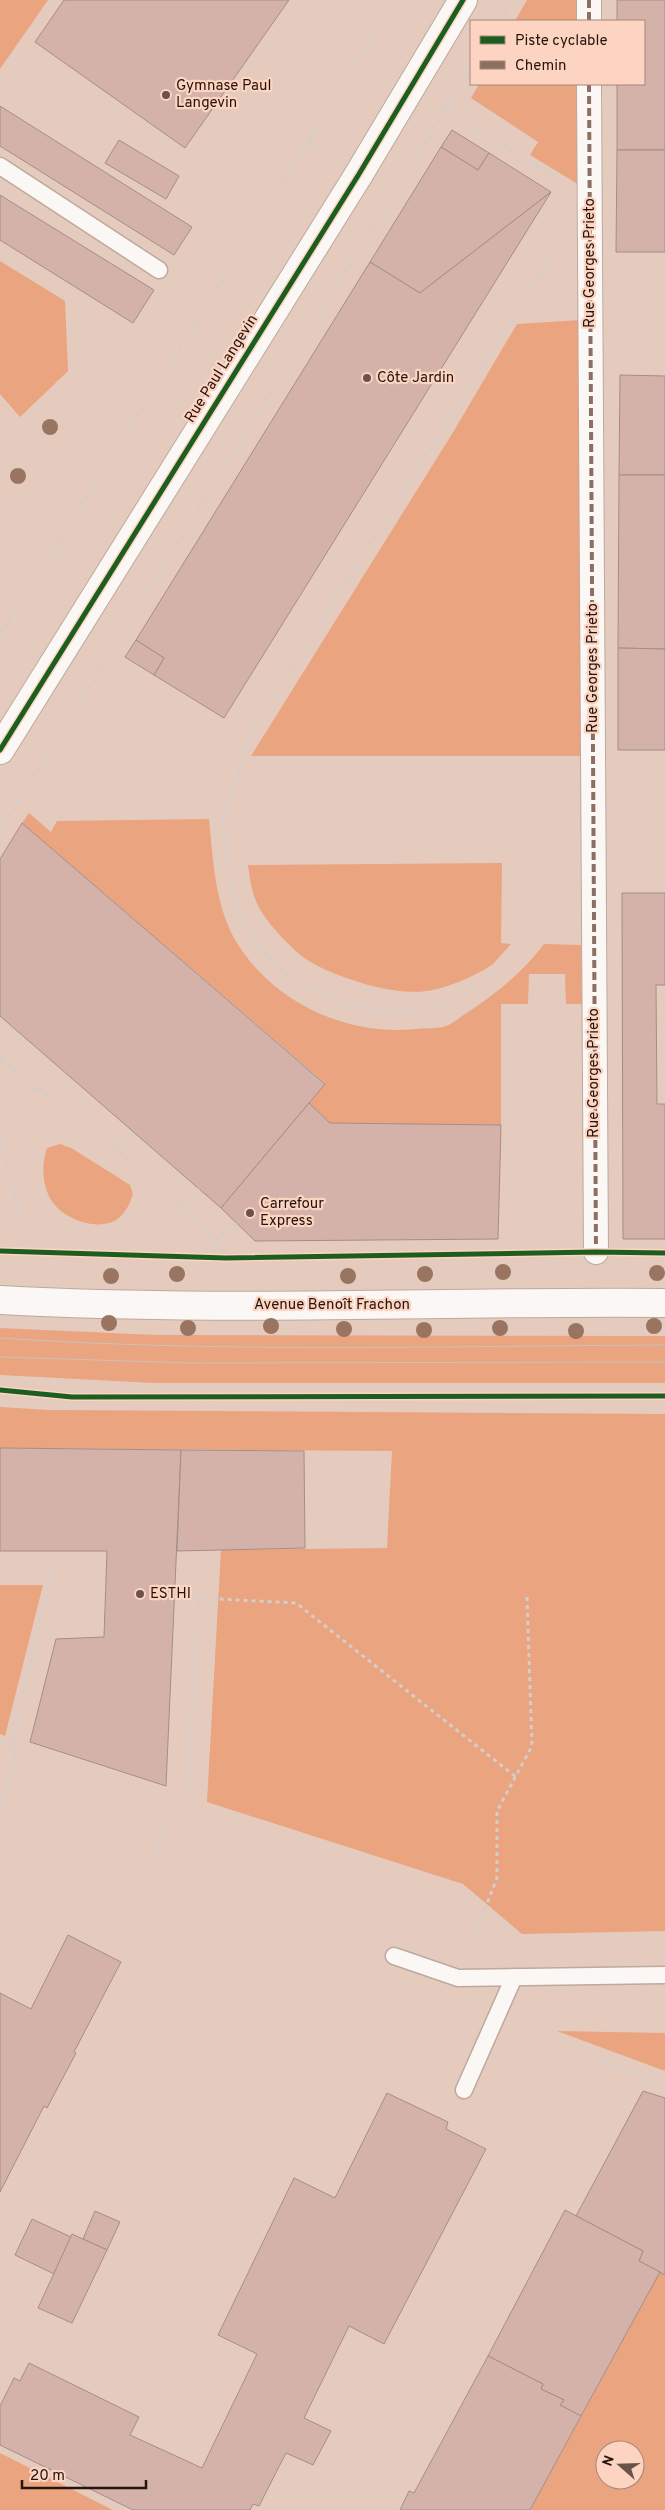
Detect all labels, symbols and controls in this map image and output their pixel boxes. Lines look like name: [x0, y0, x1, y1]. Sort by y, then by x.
legend: [470, 20, 645, 85]
text: Piste cyclable: [515, 32, 608, 51]
text: Chemin: [515, 57, 567, 76]
place label: Gymnase Paul Langevin: [176, 77, 271, 113]
marker: Gymnase Paul Langevin: [160, 89, 172, 101]
street label: Rue Georges Prieto: [581, 198, 600, 328]
street label: Rue Paul Langevin: [181, 311, 263, 427]
place label: Côte Jardin: [377, 369, 454, 388]
marker: Côte Jardin: [361, 372, 373, 384]
street label: Rue Georges Prieto: [584, 603, 603, 733]
street label: Rue Georges Prieto: [585, 1008, 604, 1138]
place label: Carrefour Express: [260, 1195, 324, 1231]
marker: Carrefour Express: [244, 1207, 256, 1219]
street label: Avenue Benoît Frachon: [254, 1296, 410, 1315]
place label: ESTHI: [150, 1585, 191, 1604]
marker: ESTHI: [134, 1588, 146, 1600]
north arrow: [595, 2440, 645, 2490]
text: N: [599, 2453, 619, 2469]
scale bar: [22, 2458, 146, 2490]
text: 20 m: [30, 2467, 65, 2486]

